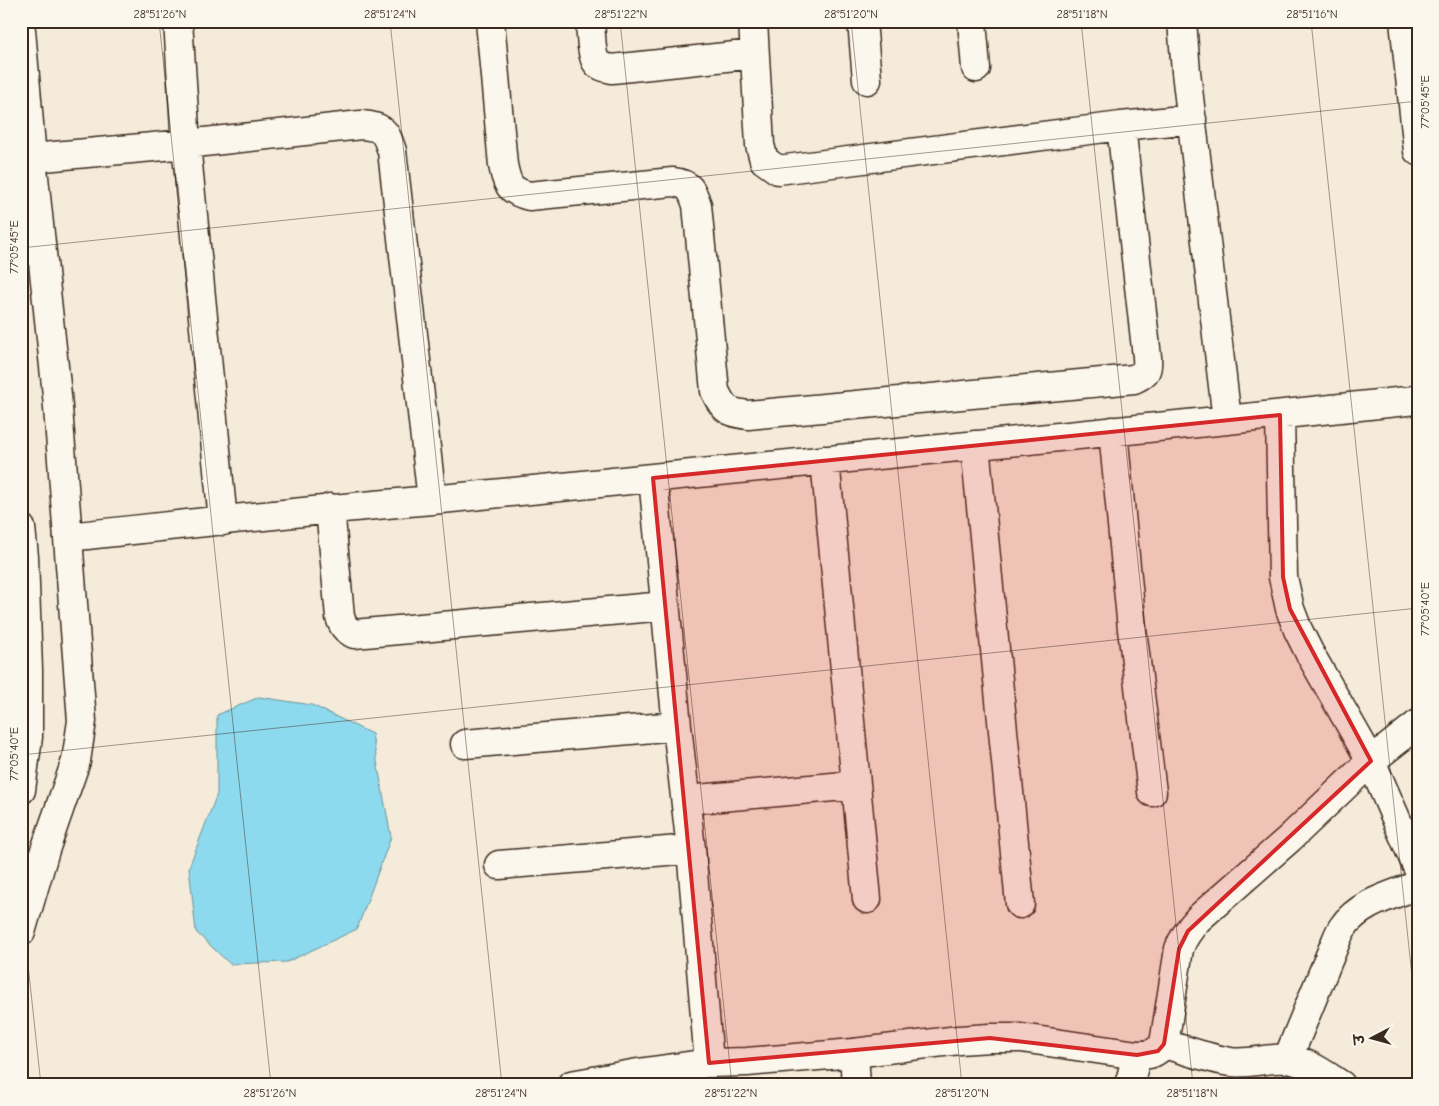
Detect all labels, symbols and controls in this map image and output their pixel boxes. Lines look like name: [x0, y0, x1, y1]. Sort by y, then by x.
text: 28°51'26"N: [133, 7, 187, 21]
text: 28°51'24"N: [364, 7, 416, 21]
text: 28°51'22"N: [595, 7, 647, 21]
text: 28°51'20"N: [824, 7, 878, 21]
text: 28°51'18"N: [1056, 7, 1108, 21]
text: 28°51'16"N: [1286, 7, 1338, 21]
text: 77°05'45"E: [1418, 75, 1432, 129]
text: 77°05'45"E: [7, 220, 21, 274]
text: 77°05'40"E: [1418, 582, 1432, 636]
text: 77°05'40"E: [7, 727, 21, 781]
north arrow: [1346, 1014, 1396, 1064]
text: उ: [1350, 1032, 1369, 1047]
text: 28°51'26"N: [243, 1086, 297, 1100]
text: 28°51'24"N: [475, 1086, 527, 1100]
text: 28°51'22"N: [705, 1086, 757, 1100]
text: 28°51'20"N: [935, 1086, 989, 1100]
text: 28°51'18"N: [1166, 1086, 1218, 1100]

